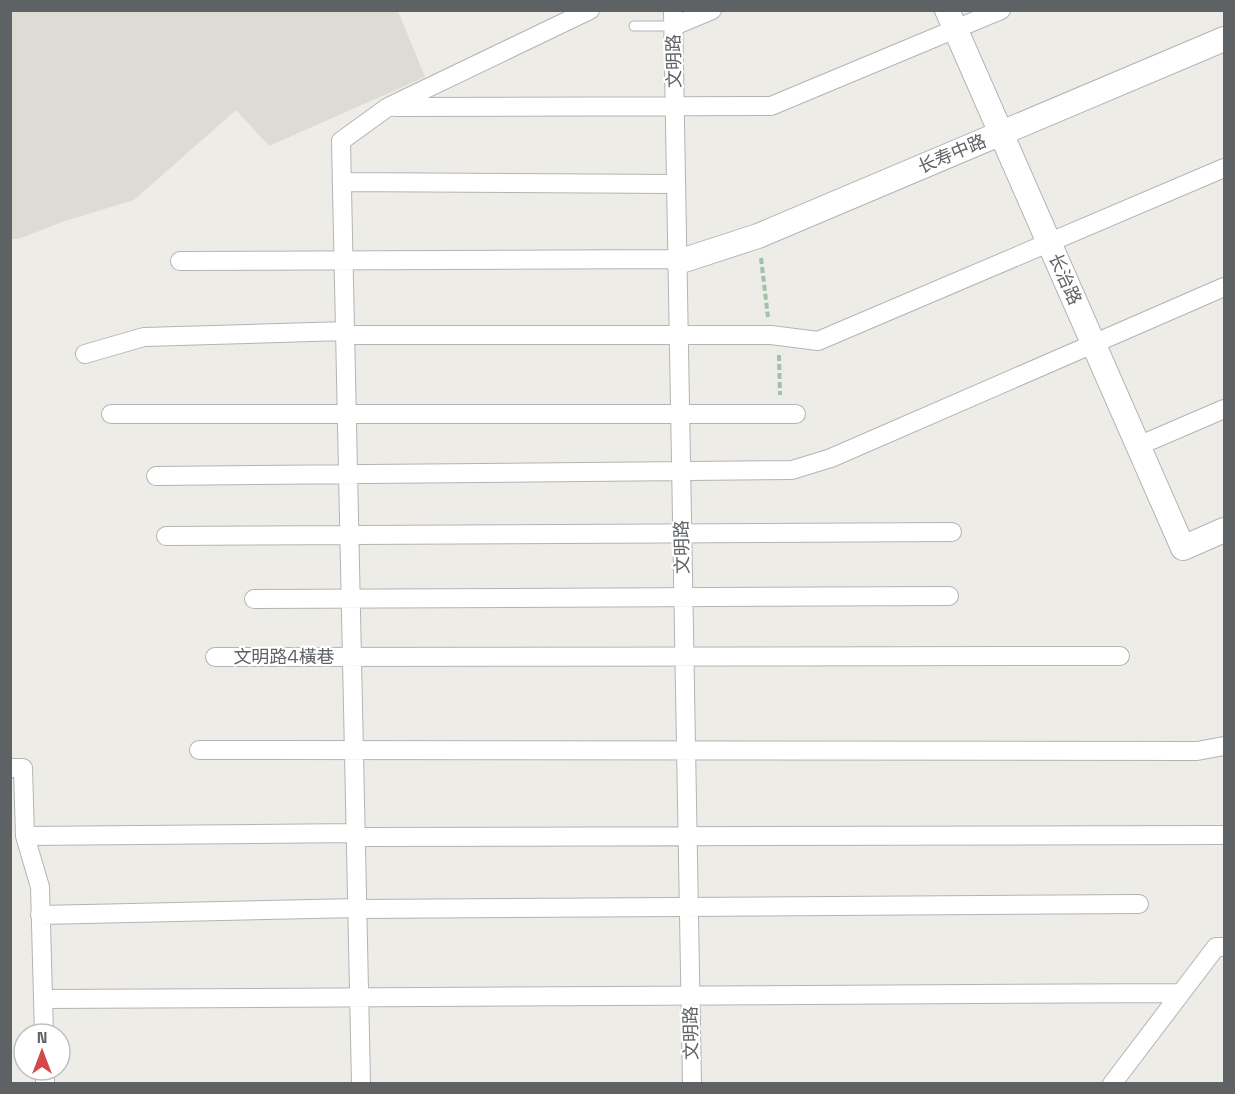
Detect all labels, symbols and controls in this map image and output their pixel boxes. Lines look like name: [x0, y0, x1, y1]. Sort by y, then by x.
street label: 文明路: [662, 34, 685, 88]
street label: 长寿中路: [914, 129, 989, 178]
street label: 长治路: [1044, 249, 1087, 308]
street label: 文明路: [670, 520, 693, 574]
street label: 文明路4橫巷: [233, 645, 335, 668]
street label: 文明路: [679, 1006, 702, 1060]
north arrow: [12, 1022, 72, 1082]
text: N: [37, 1027, 47, 1048]

